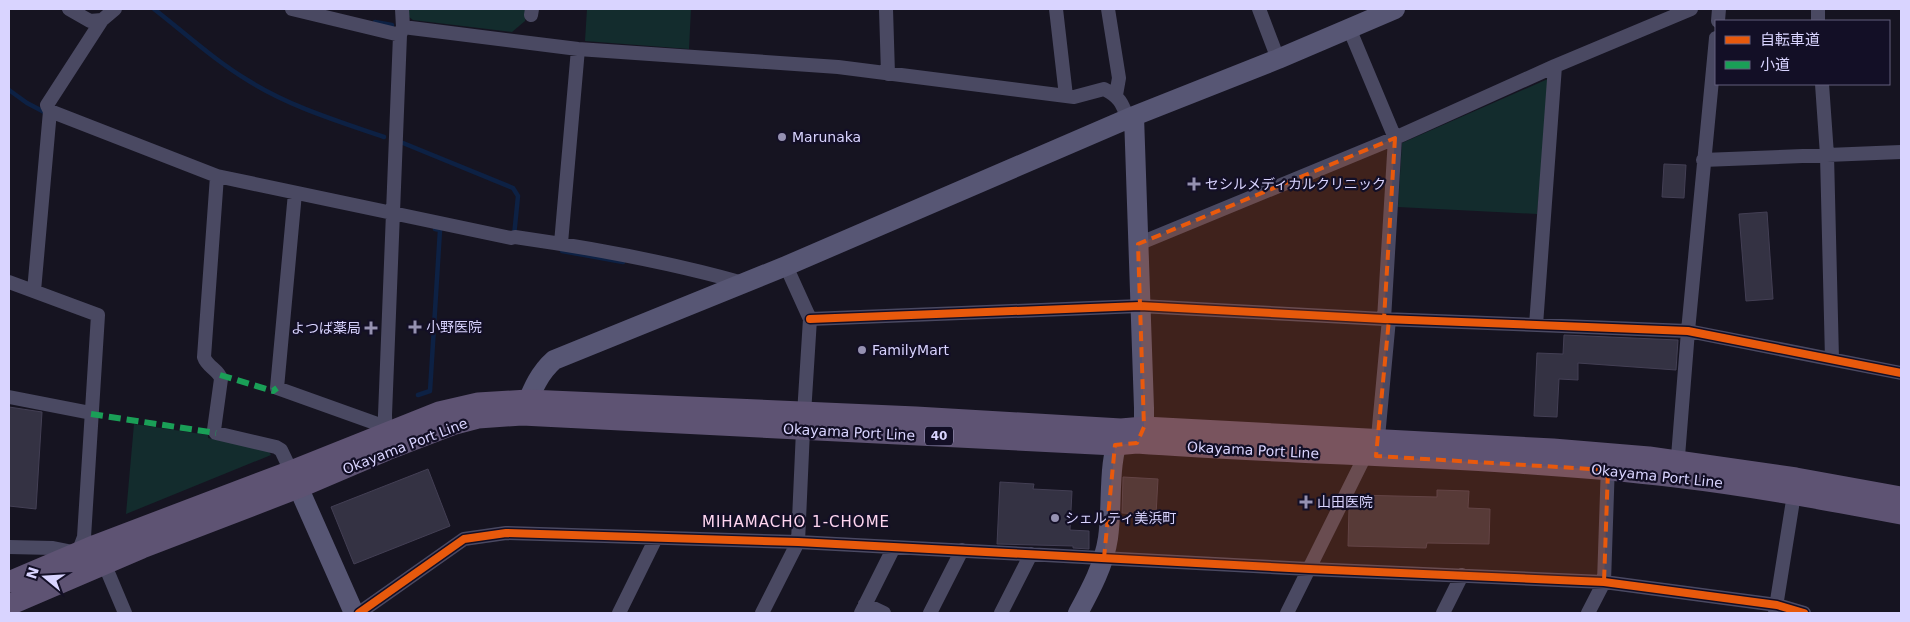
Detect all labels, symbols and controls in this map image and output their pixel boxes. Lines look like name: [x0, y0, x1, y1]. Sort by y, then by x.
legend: [1715, 20, 1890, 85]
text: 自転車道: [1760, 31, 1820, 49]
text: 小道: [1760, 56, 1790, 74]
place label: Marunaka: [792, 129, 861, 145]
marker: Marunaka: [776, 131, 788, 143]
place label: セシルメディカルクリニック: [1205, 176, 1386, 192]
marker: セシルメディカルクリニック: [1187, 177, 1201, 191]
place label: 小野医院: [426, 319, 482, 335]
place label: よつば薬局: [291, 320, 361, 336]
marker: 小野医院: [408, 320, 422, 334]
marker: よつば薬局: [365, 322, 377, 334]
place label: FamilyMart: [872, 342, 949, 358]
marker: FamilyMart: [856, 344, 868, 356]
street label: Okayama Port Line: [340, 415, 470, 477]
street label: Okayama Port Line: [782, 421, 916, 443]
road number: 40: [925, 426, 953, 446]
street label: Okayama Port Line: [1186, 439, 1320, 461]
street label: Okayama Port Line: [1590, 461, 1724, 491]
place label: 山田医院: [1317, 494, 1373, 510]
marker: 山田医院: [1299, 495, 1313, 509]
place label: シェルティ美浜町: [1065, 510, 1176, 526]
marker: シェルティ美浜町: [1049, 512, 1061, 524]
district label: MIHAMACHO 1-CHOME: [702, 513, 890, 531]
north arrow: [20, 552, 70, 602]
text: N: [23, 565, 42, 581]

